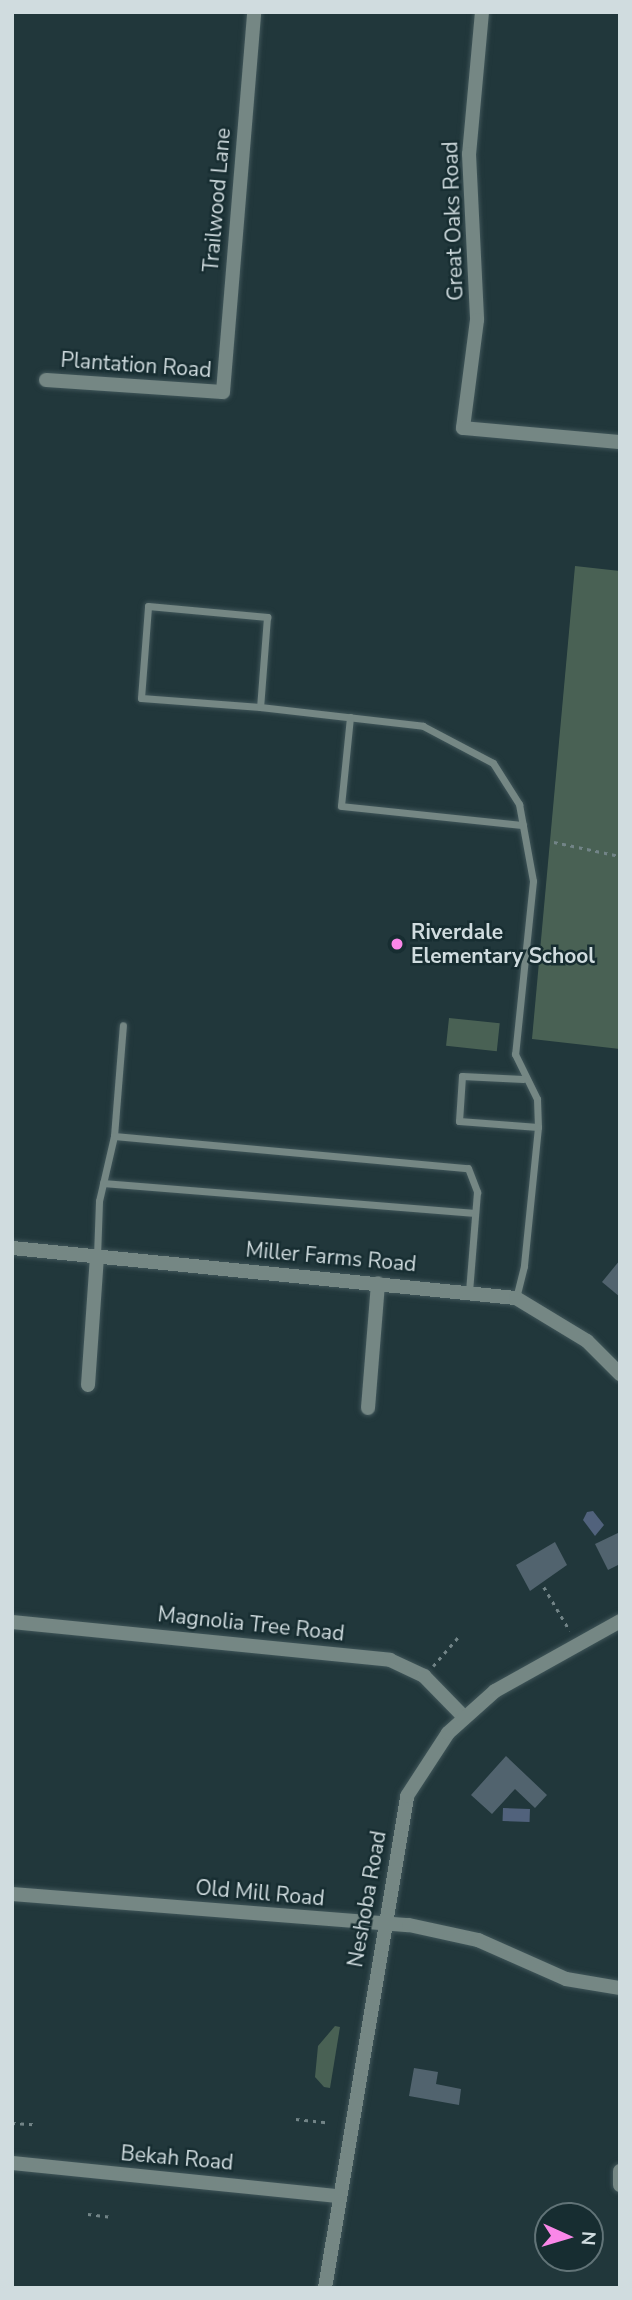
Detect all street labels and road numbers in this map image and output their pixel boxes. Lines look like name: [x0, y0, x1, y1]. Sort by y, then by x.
street label: Trailwood Lane: [198, 127, 236, 273]
street label: Great Oaks Road: [438, 141, 468, 301]
street label: Plantation Road: [60, 347, 212, 383]
street label: Miller Farms Road: [245, 1237, 417, 1277]
street label: Magnolia Tree Road: [156, 1602, 346, 1646]
street label: Neshoba Road: [343, 1829, 391, 1969]
street label: Old Mill Road: [194, 1875, 326, 1911]
street label: Bekah Road: [120, 2141, 234, 2175]

